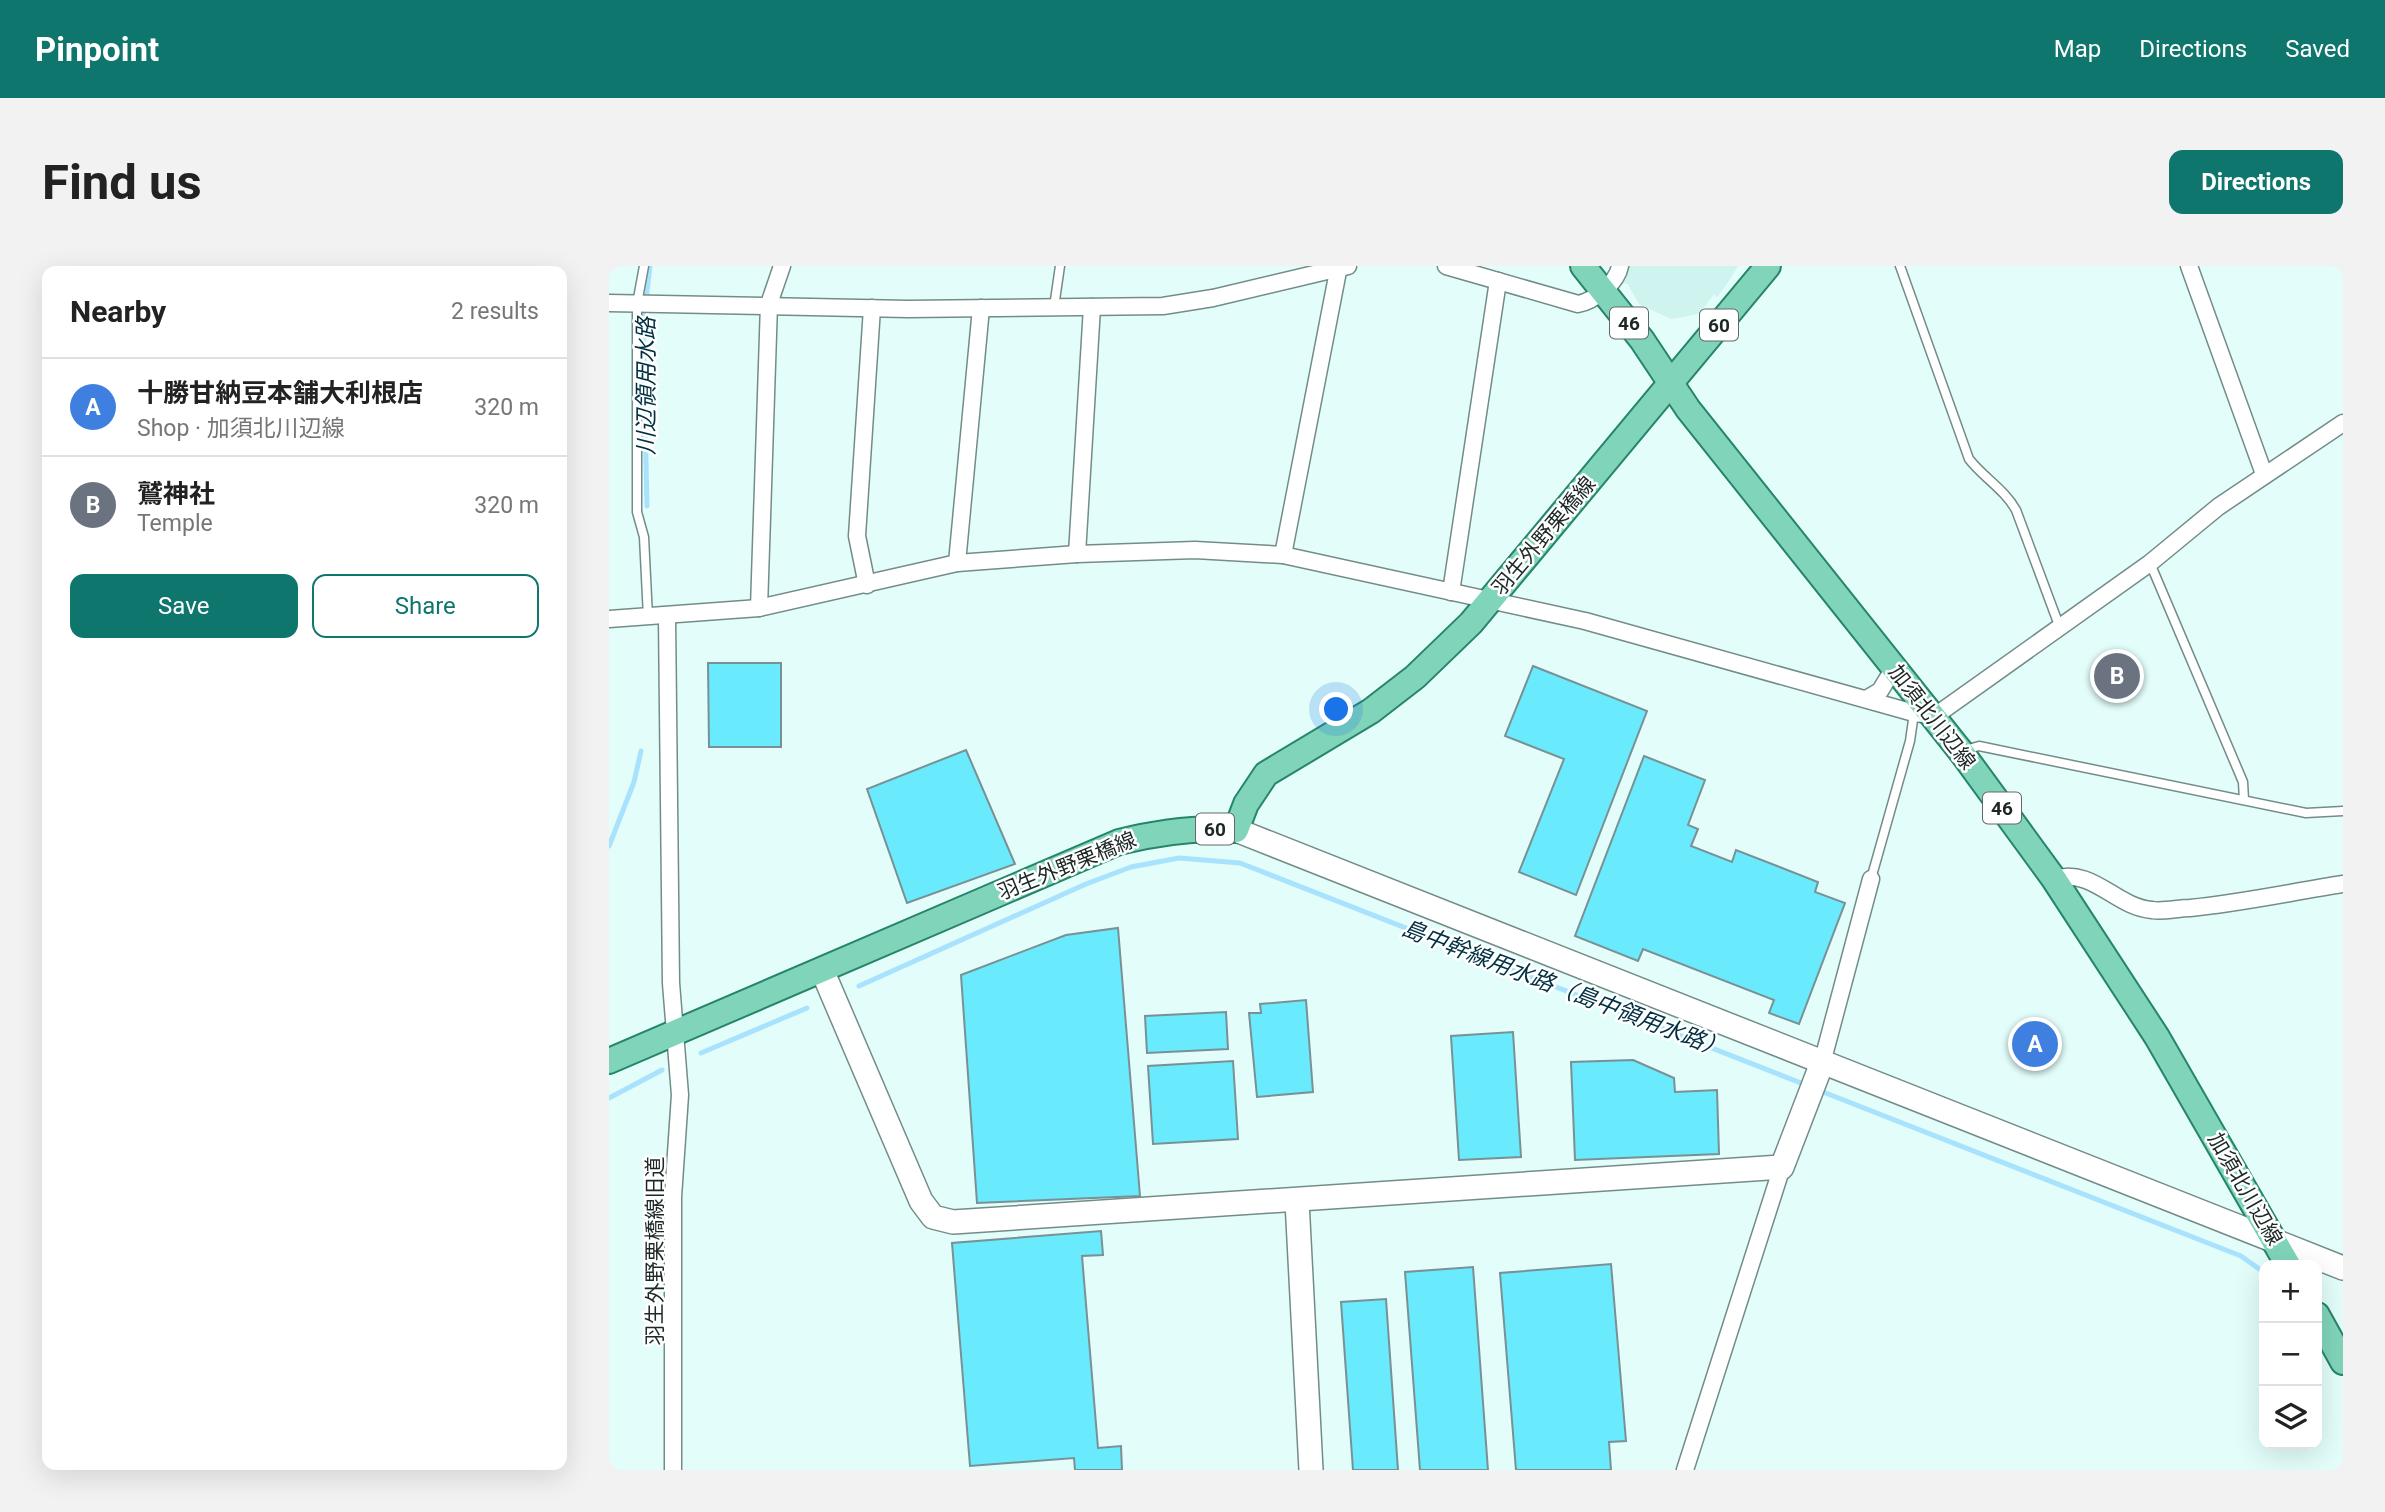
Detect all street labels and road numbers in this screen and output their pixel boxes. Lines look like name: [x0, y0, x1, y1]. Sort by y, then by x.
road number: 46: [1610, 307, 1648, 338]
road number: 60: [1700, 310, 1738, 340]
street label: 羽生外野栗橋線: [1488, 472, 1600, 600]
street label: 加須北川辺線: [1884, 660, 1980, 774]
road number: 46: [1983, 792, 2021, 824]
road number: 60: [1196, 814, 1234, 844]
street label: 羽生外野栗橋線: [994, 827, 1140, 905]
street label: 加須北川辺線: [2203, 1128, 2287, 1250]
street label: 羽生外野栗橋線旧道: [643, 1157, 667, 1346]

